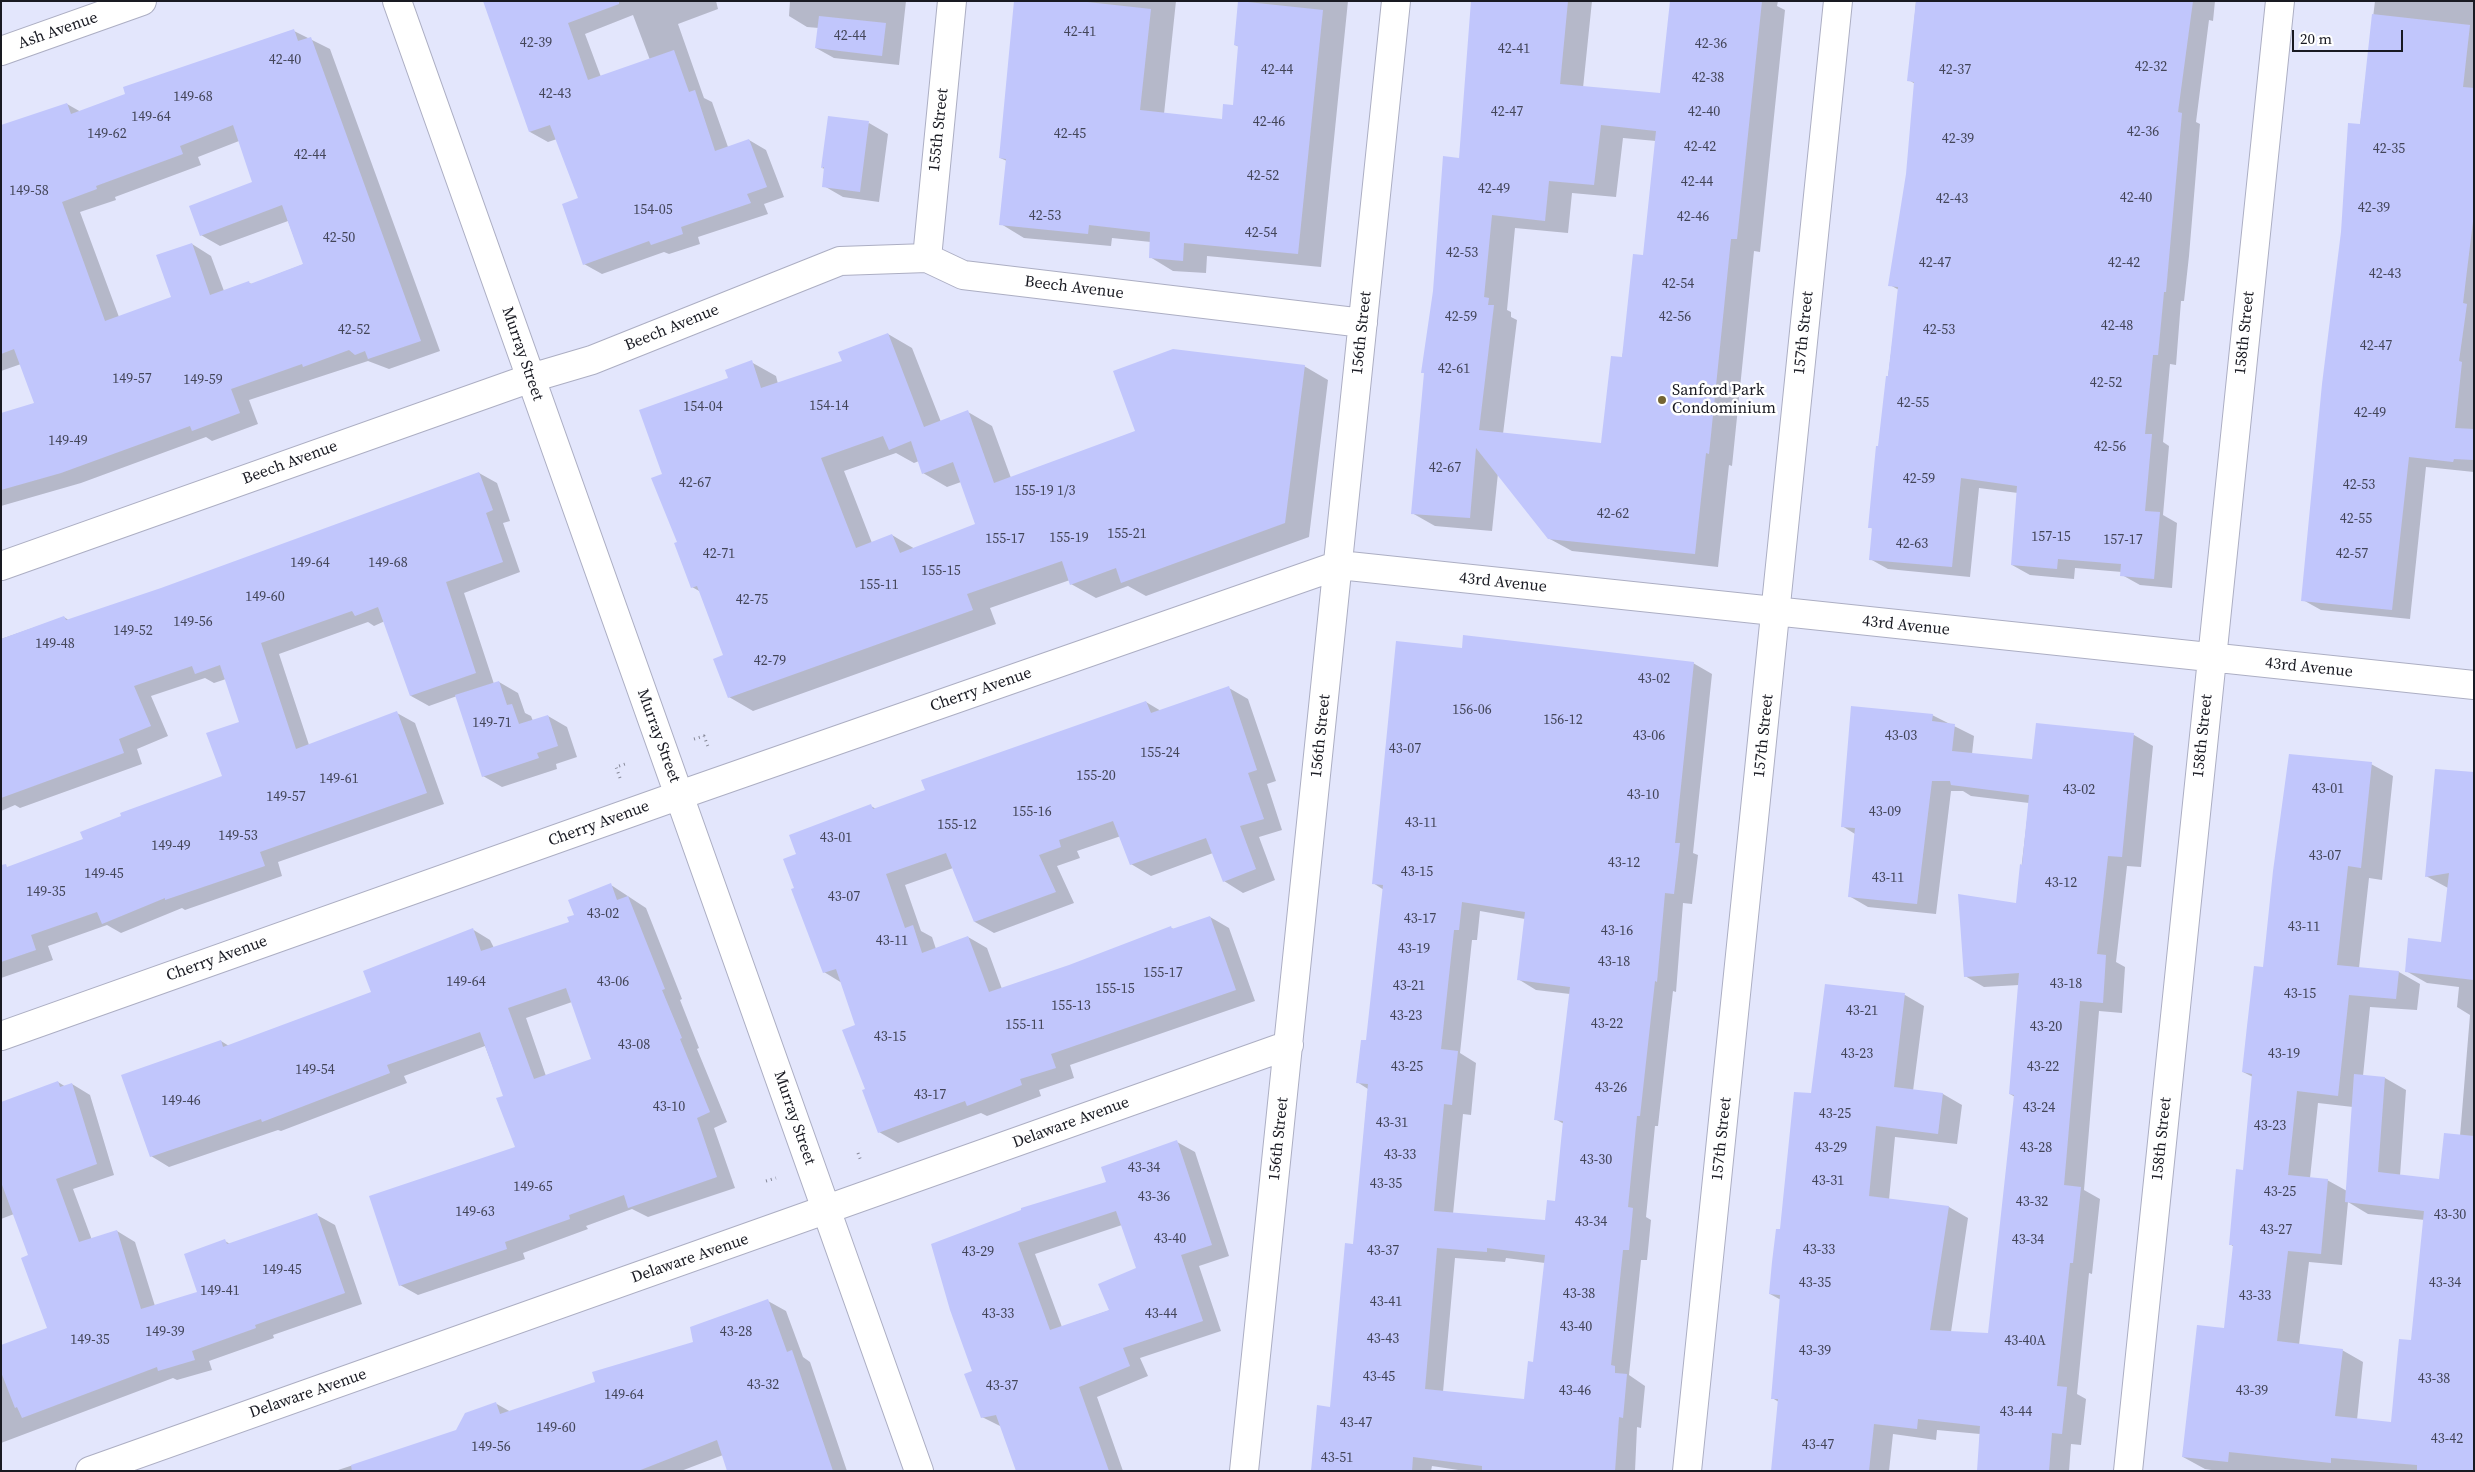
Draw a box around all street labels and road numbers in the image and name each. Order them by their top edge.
street label: Ash Avenue [16,8,100,54]
street label: 155th Street [925,87,953,173]
street label: Beech Avenue [1023,272,1125,304]
street label: 156th Street [1348,290,1376,376]
street label: 157th Street [1790,290,1818,376]
street label: 158th Street [2231,290,2259,376]
street label: Beech Avenue [622,300,722,356]
street label: Murray Street [497,305,547,403]
street label: Beech Avenue [240,437,340,489]
street label: 43rd Avenue [1458,569,1548,597]
street label: 43rd Avenue [1861,612,1951,640]
street label: 43rd Avenue [2264,654,2354,682]
street label: Cherry Avenue [928,664,1034,716]
street label: Murray Street [632,687,684,785]
street label: 156th Street [1307,693,1335,779]
street label: 157th Street [1750,693,1778,779]
street label: 158th Street [2189,693,2217,779]
street label: Cherry Avenue [546,797,652,851]
street label: Cherry Avenue [164,932,270,986]
street label: Murray Street [769,1069,819,1167]
street label: Delaware Avenue [1010,1093,1132,1153]
street label: 156th Street [1265,1096,1293,1182]
street label: 157th Street [1708,1096,1736,1182]
street label: 158th Street [2148,1096,2176,1182]
street label: Delaware Avenue [629,1230,751,1288]
street label: Delaware Avenue [247,1365,369,1423]

